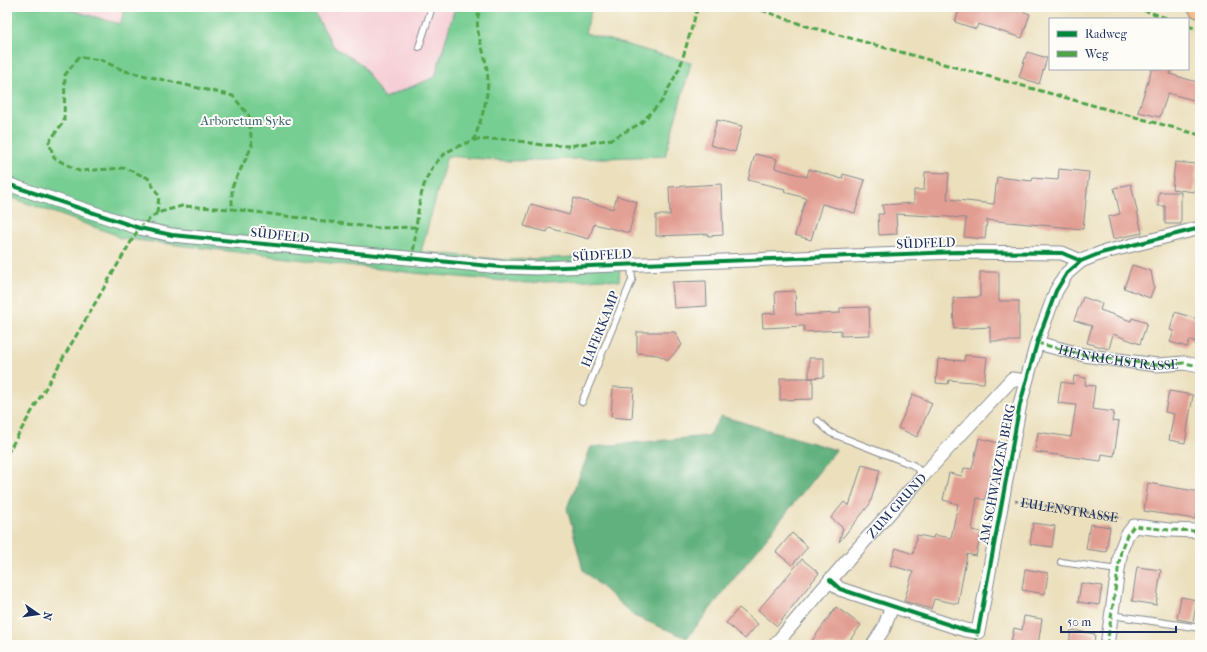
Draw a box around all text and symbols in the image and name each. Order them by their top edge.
legend [1049,18,1189,70]
text: Radweg [1085,27,1128,41]
text: Weg [1084,47,1109,61]
park label: Arboretum Syke [200,113,292,128]
street label: SÜDFELD [250,224,310,246]
street label: SÜDFELD [896,234,956,252]
street label: SÜDFELD [572,246,632,264]
street label: HAFERKAMP [578,289,622,369]
street label: HEINRICHSTRASSE [1057,341,1179,373]
street label: AM SCHWARZEN BERG [976,403,1018,546]
street label: ZUM GRUND [863,470,929,541]
street label: EULENSTRASSE [1020,495,1119,525]
north arrow [18,594,58,634]
scale bar [1061,608,1176,634]
text: N [40,611,55,622]
text: 50 m [1067,615,1091,629]

